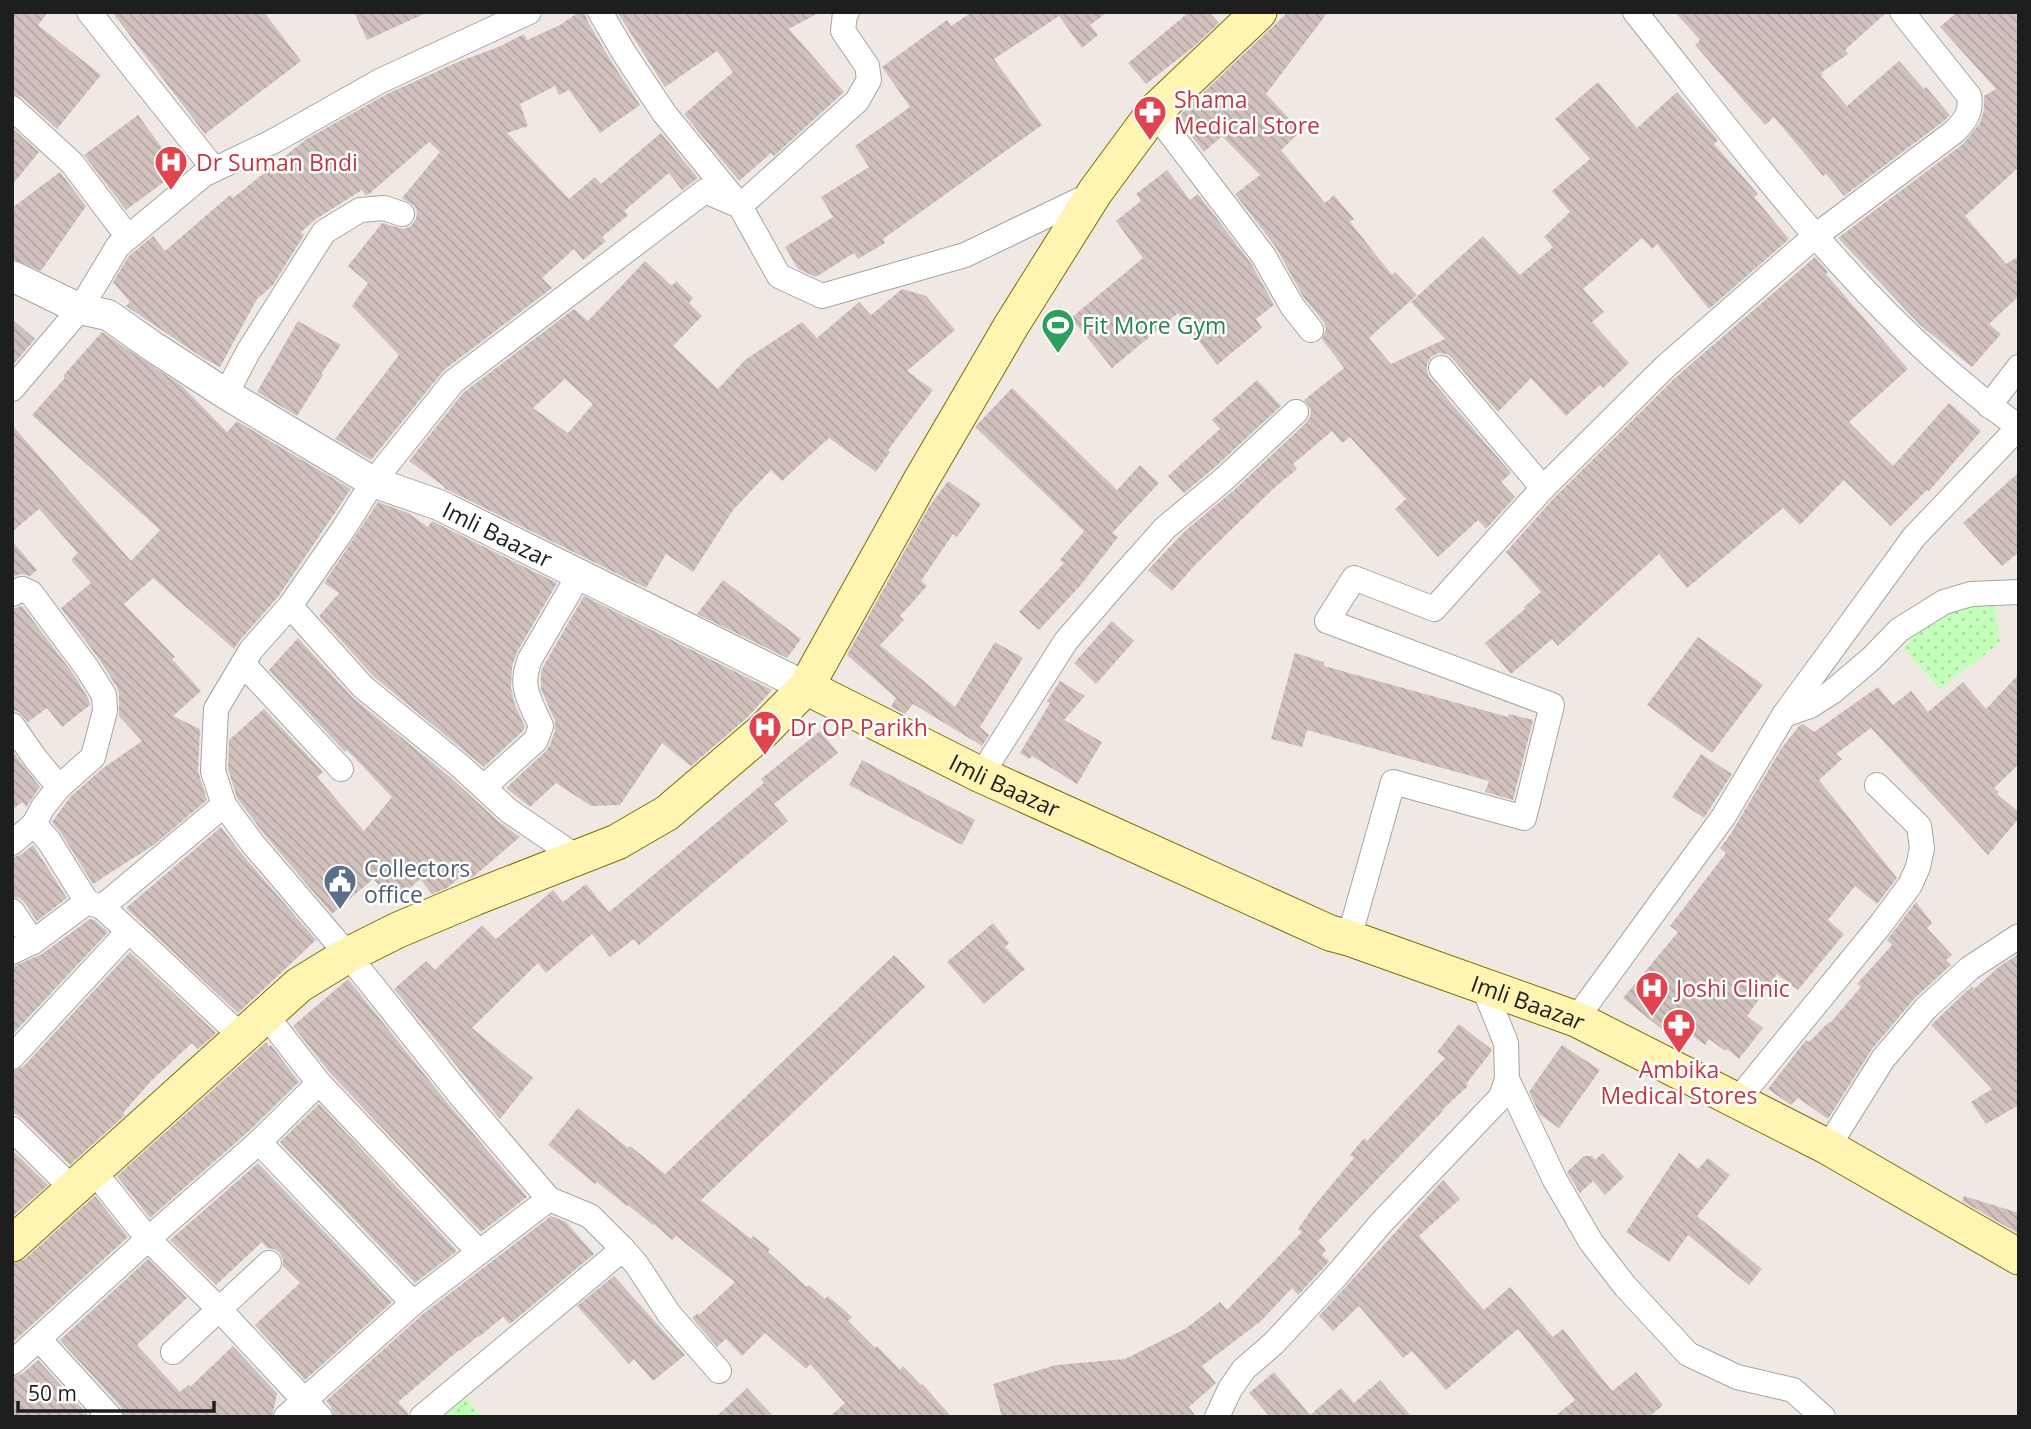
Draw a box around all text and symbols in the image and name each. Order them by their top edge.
place label: Shama Medical Store [1174,83,1320,141]
pharmacy icon: Shama Medical Store [1131,93,1169,142]
hospital icon: Dr Suman Bndi [152,143,190,192]
place label: Dr Suman Bndi [196,146,358,178]
sports icon: Fit More Gym [1039,306,1077,355]
place label: Fit More Gym [1082,309,1226,341]
street label: Imli Baazar [437,493,559,575]
hospital icon: Dr OP Parikh [746,708,784,757]
place label: Dr OP Parikh [790,711,928,743]
street label: Imli Baazar [944,746,1066,825]
place label: Collectors office [364,852,470,910]
public building icon: Collectors office [321,862,359,911]
street label: Imli Baazar [1467,967,1592,1037]
hospital icon: Joshi Clinic [1633,969,1671,1018]
place label: Joshi Clinic [1674,972,1790,1004]
pharmacy icon: Ambika Medical Stores [1660,1006,1698,1055]
place label: Ambika Medical Stores [1601,1053,1757,1111]
scale bar [18,1370,214,1414]
text: 50 m [28,1379,77,1407]

